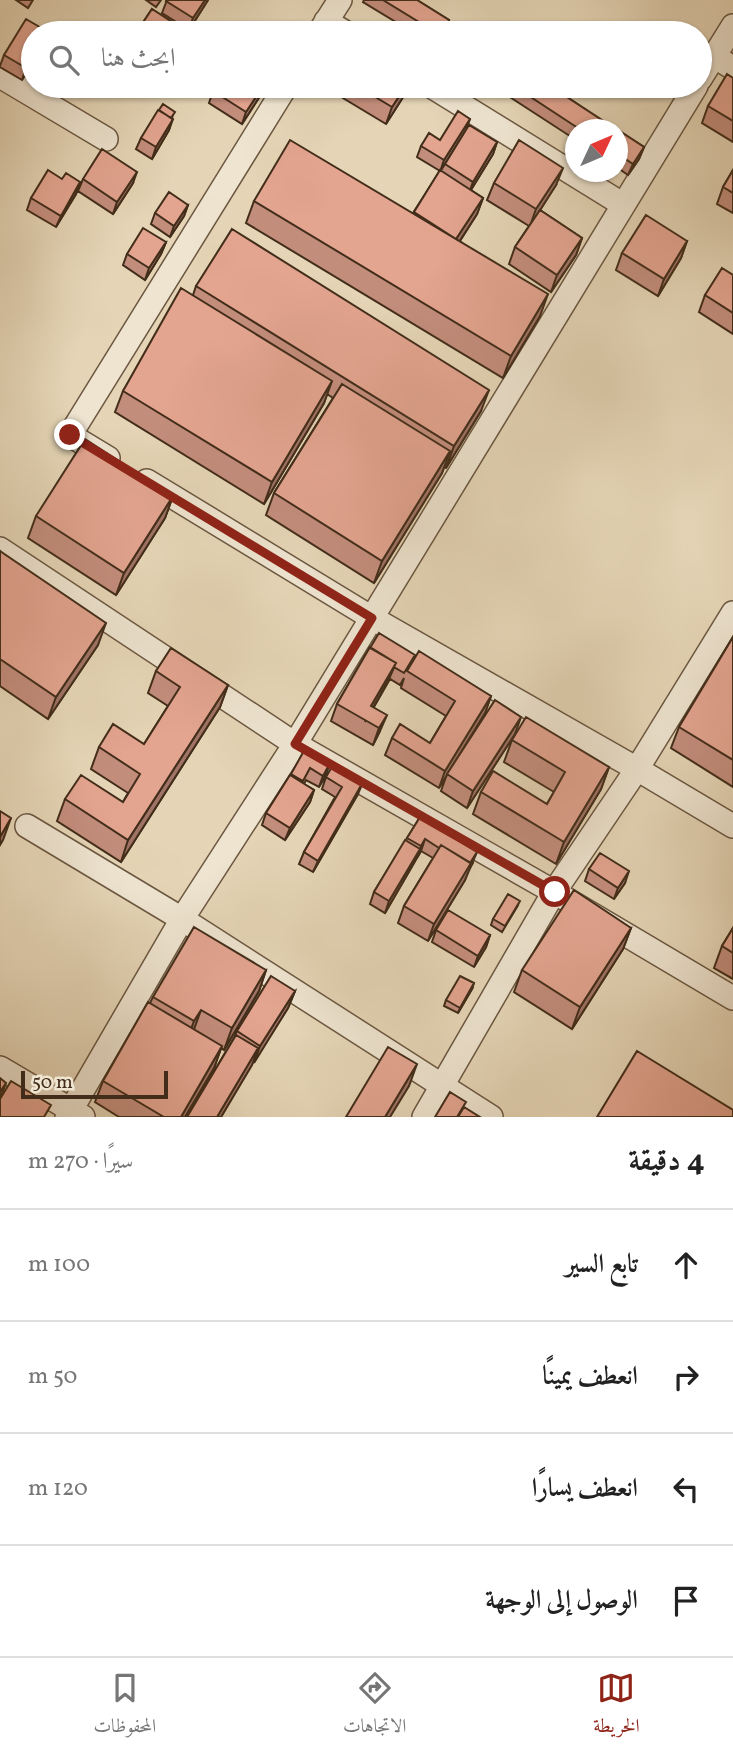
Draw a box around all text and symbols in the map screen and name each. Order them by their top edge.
search box [21,21,712,98]
icon: search [45,41,83,79]
text: ابحث هنا [101,41,176,77]
north arrow [565,119,628,182]
route end [54,419,85,450]
route start [539,876,570,907]
scale bar [21,1068,168,1100]
text: 50 m [32,1070,73,1096]
text: 4 دقيقة [628,1141,705,1183]
text: سيرًا · 270 m [28,1146,133,1178]
icon: ahead [667,1246,705,1284]
text: تابع السير [565,1247,638,1283]
text: 100 m [28,1249,90,1281]
icon: right [667,1358,705,1396]
text: انعطف يمينًا [542,1359,638,1395]
text: 50 m [28,1361,77,1393]
icon: left [667,1470,705,1508]
text: انعطف يسارًا [532,1471,638,1507]
text: 120 m [28,1473,88,1505]
icon: arrive [667,1582,705,1620]
text: الوصول إلى الوجهة [485,1583,638,1619]
tab: المحفوظات [93,1669,156,1744]
tab: الاتجاهات [343,1669,406,1744]
tab: الخريطة [593,1669,640,1744]

